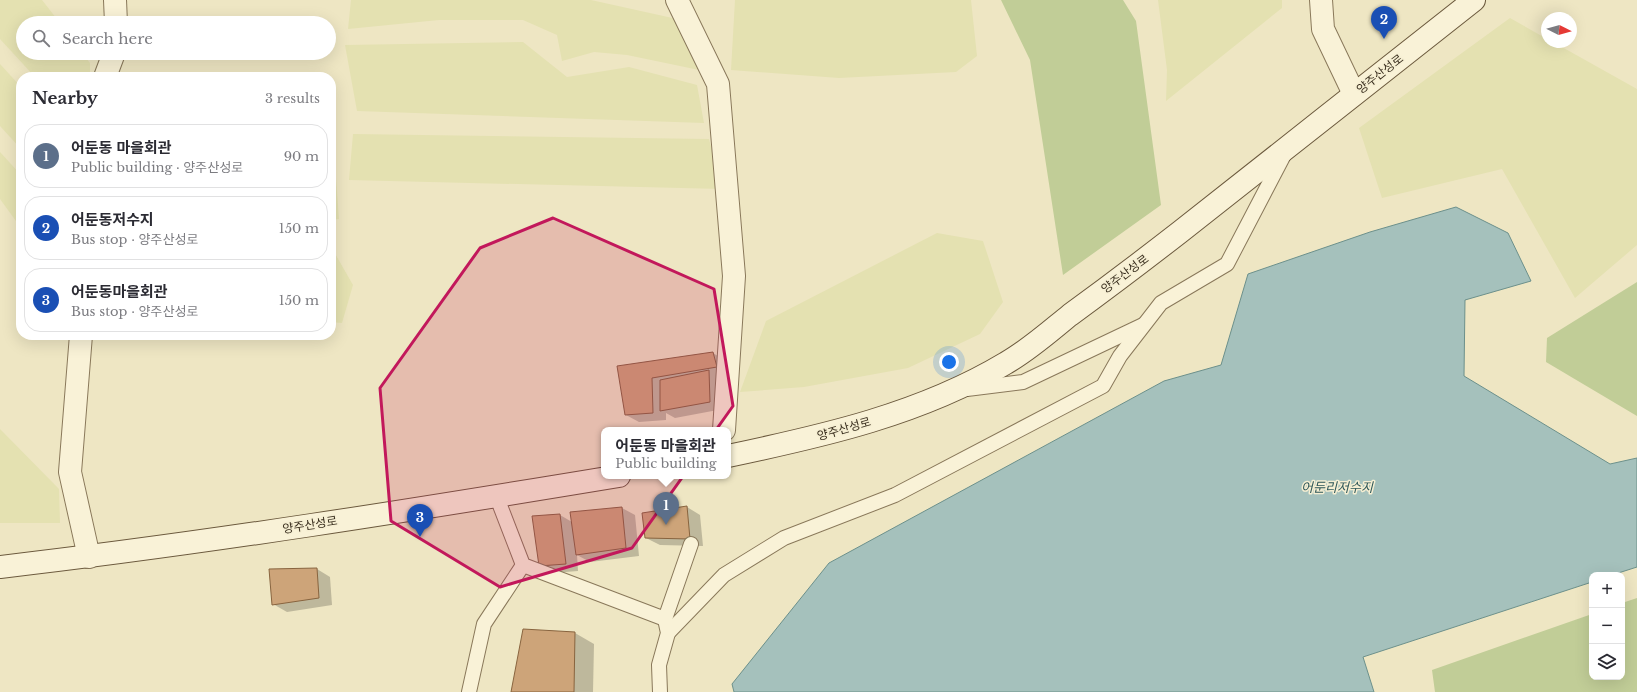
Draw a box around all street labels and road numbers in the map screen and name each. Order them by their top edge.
street label: 양주산성로 [1353,51,1406,97]
street label: 양주산성로 [1098,251,1151,296]
street label: 양주산성로 [815,414,872,443]
street label: 양주산성로 [281,513,338,536]

